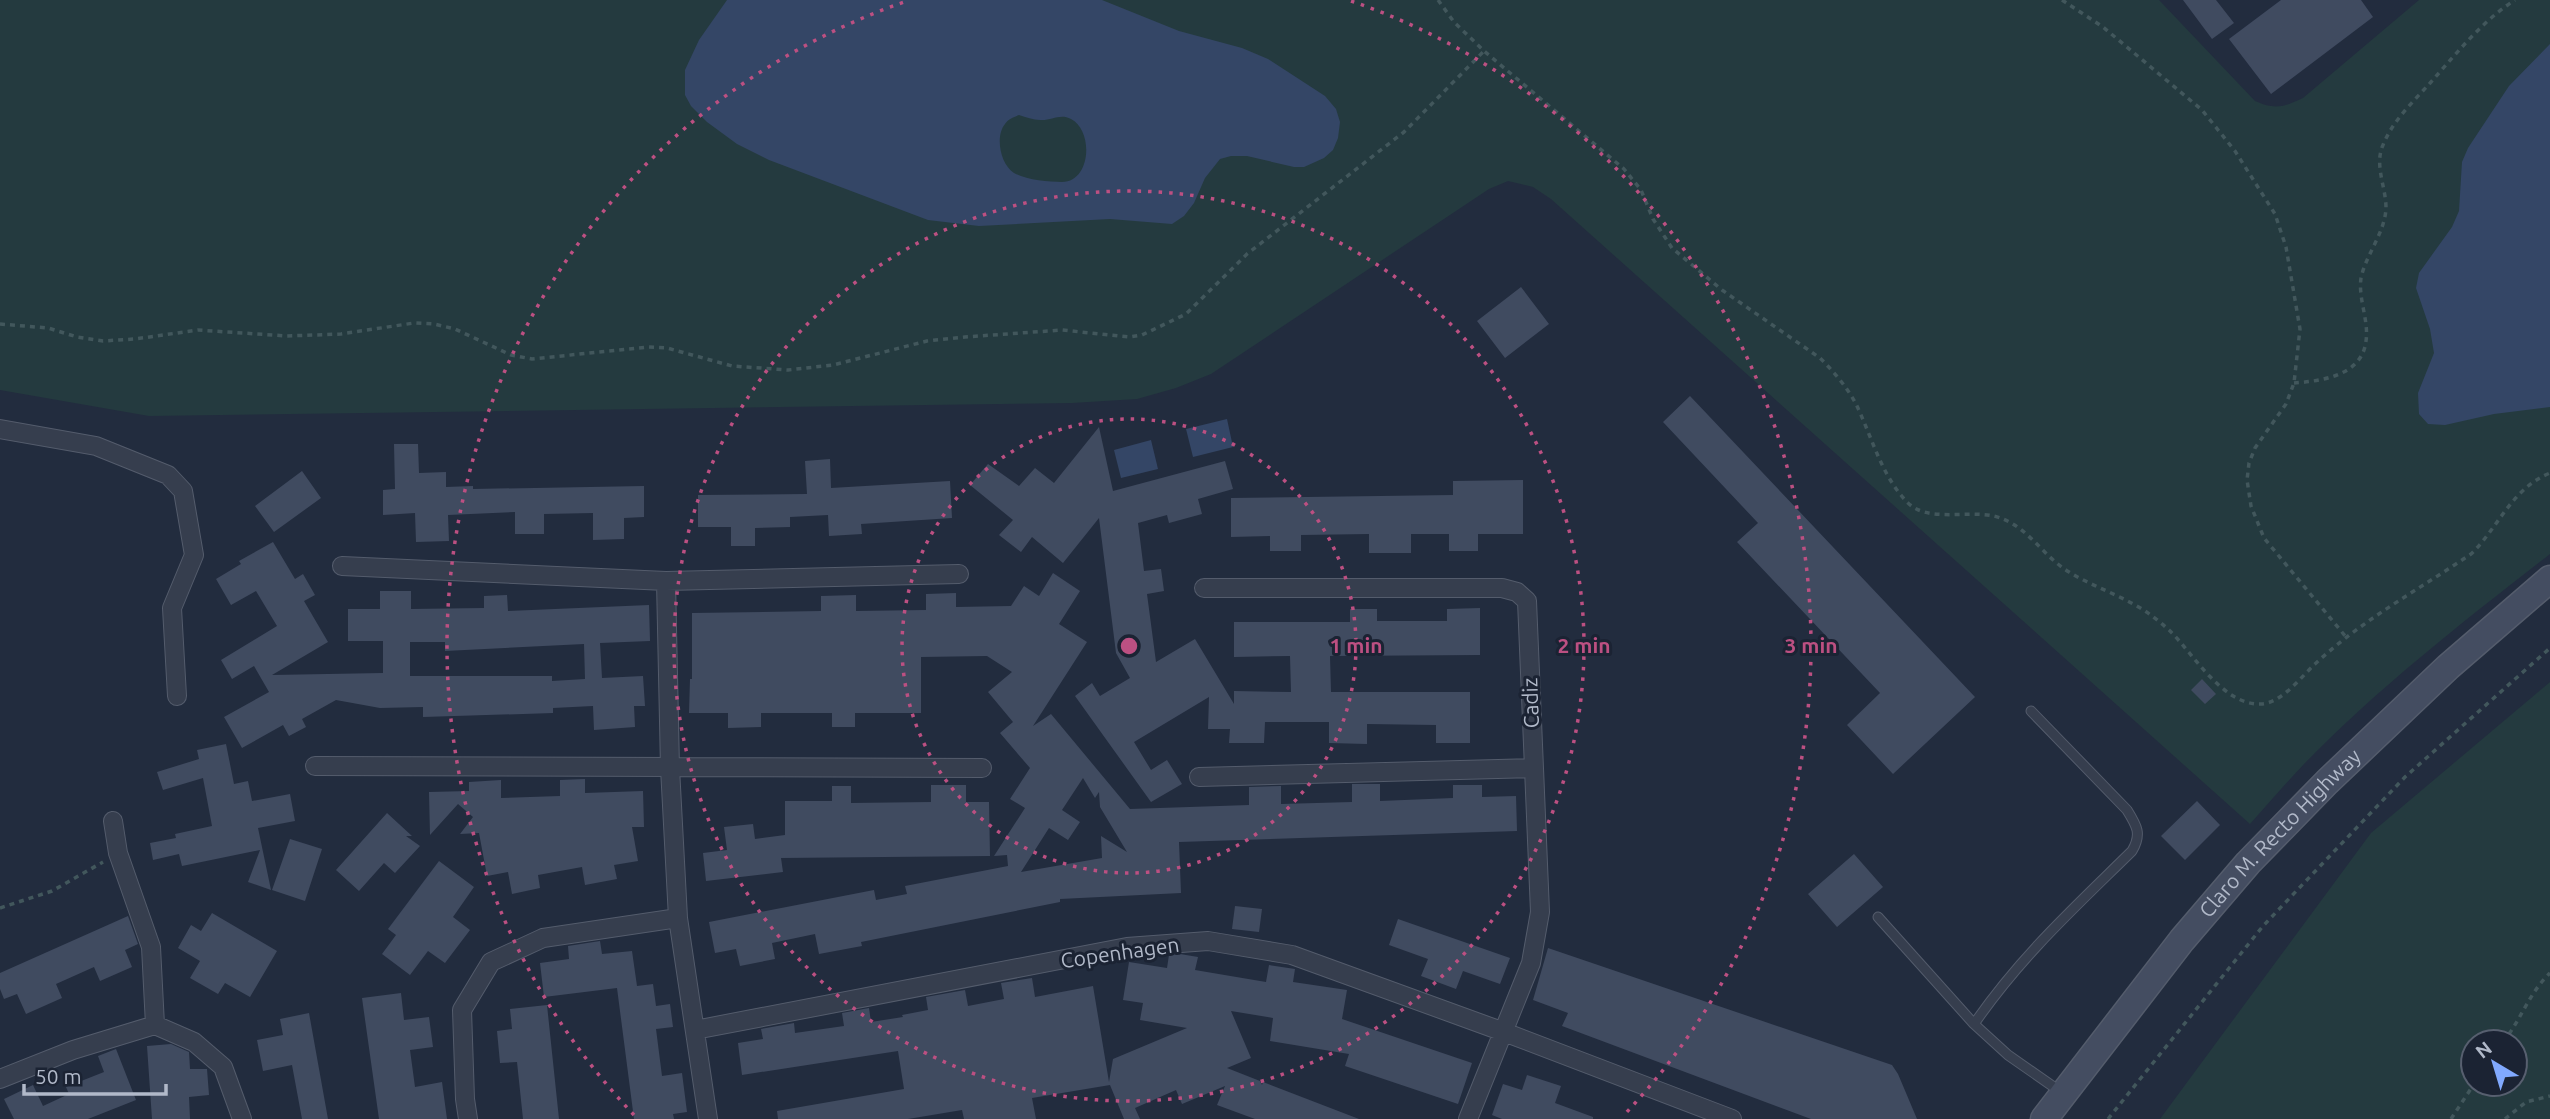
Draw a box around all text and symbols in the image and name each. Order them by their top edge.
text: 1 min [1329,633,1383,657]
text: 2 min [1557,633,1611,657]
text: 3 min [1784,633,1838,657]
centre of rings [1117,634,1141,658]
street label: Cadiz [1517,677,1543,729]
street label: Claro M. Recto Highway [2194,744,2365,922]
street label: Copenhagen [1059,932,1181,972]
north arrow [2459,1028,2529,1098]
text: N [2471,1037,2496,1063]
scale bar [24,1052,166,1096]
text: 50 m [35,1064,82,1088]

